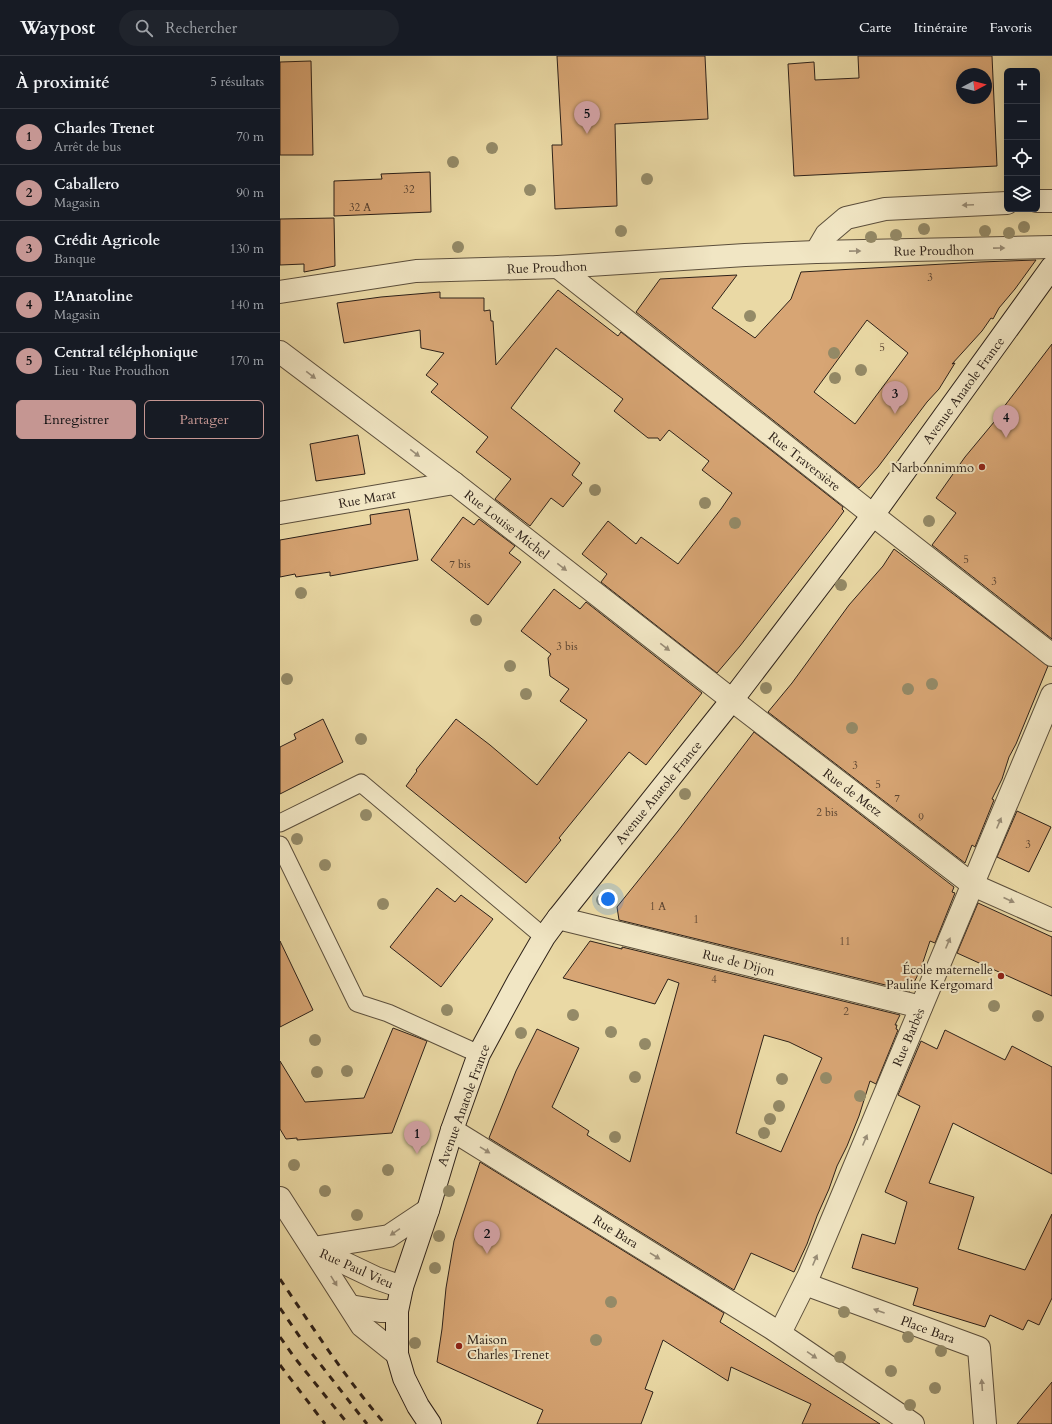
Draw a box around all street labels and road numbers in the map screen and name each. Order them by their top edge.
street label: Rue Proudhon [894,241,975,261]
street label: Rue Proudhon [506,258,588,278]
street label: Avenue Anatole France [919,333,1009,448]
street label: Rue Traversière [764,428,844,496]
street label: Rue Marat [337,485,397,513]
street label: Rue Louise Michel [460,486,553,564]
street label: Avenue Anatole France [611,737,706,848]
street label: Rue de Metz [819,765,886,821]
street label: Rue de Dijon [701,945,777,981]
street label: Rue Barbès [889,1005,929,1069]
street label: Avenue Anatole France [433,1042,494,1169]
street label: Rue Bara [589,1211,642,1253]
street label: Rue Paul Vieu [317,1245,396,1293]
street label: Place Bara [898,1312,958,1348]

